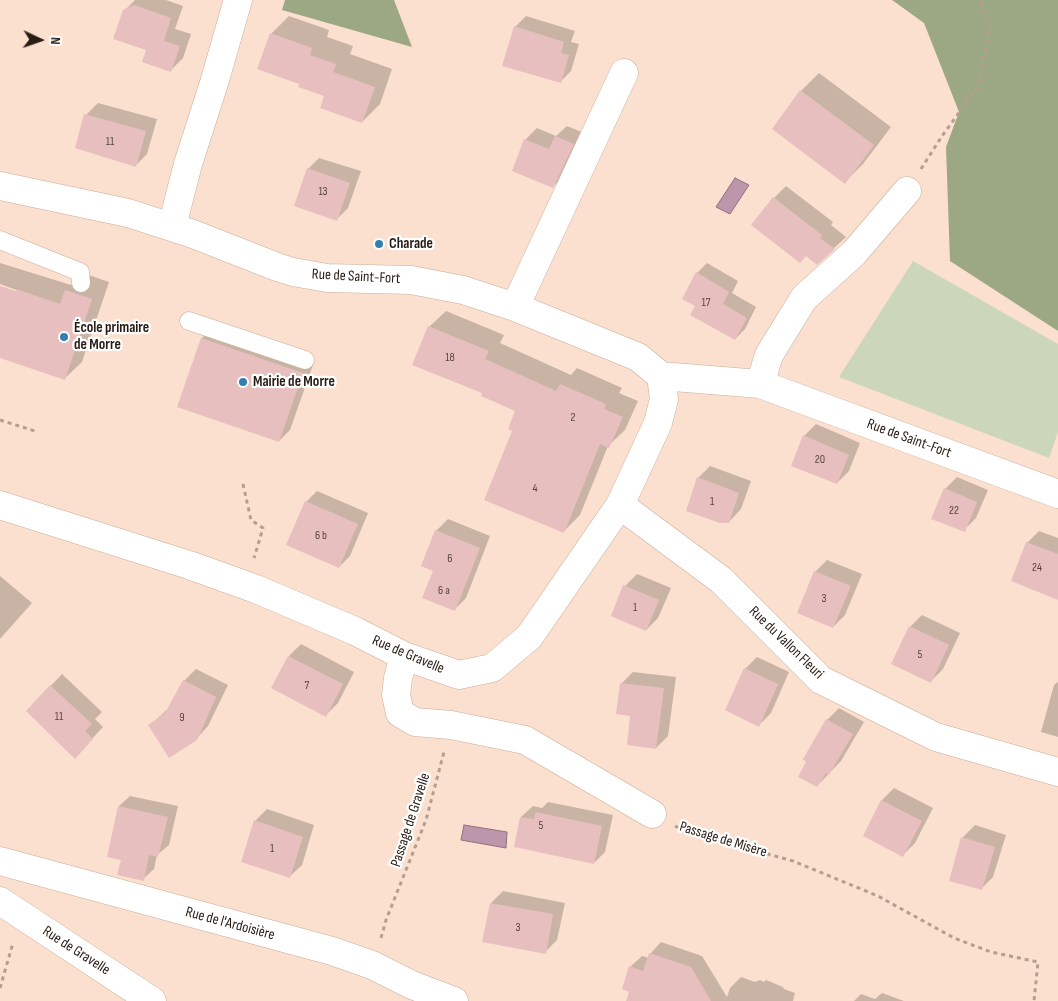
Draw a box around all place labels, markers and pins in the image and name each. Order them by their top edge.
place label: Charade [389,235,433,253]
marker: Charade [373,238,385,250]
place label: École primaire de Morre [74,319,149,354]
marker: École primaire de Morre [58,331,70,343]
place label: Mairie de Morre [253,373,335,391]
marker: Mairie de Morre [237,376,249,388]

